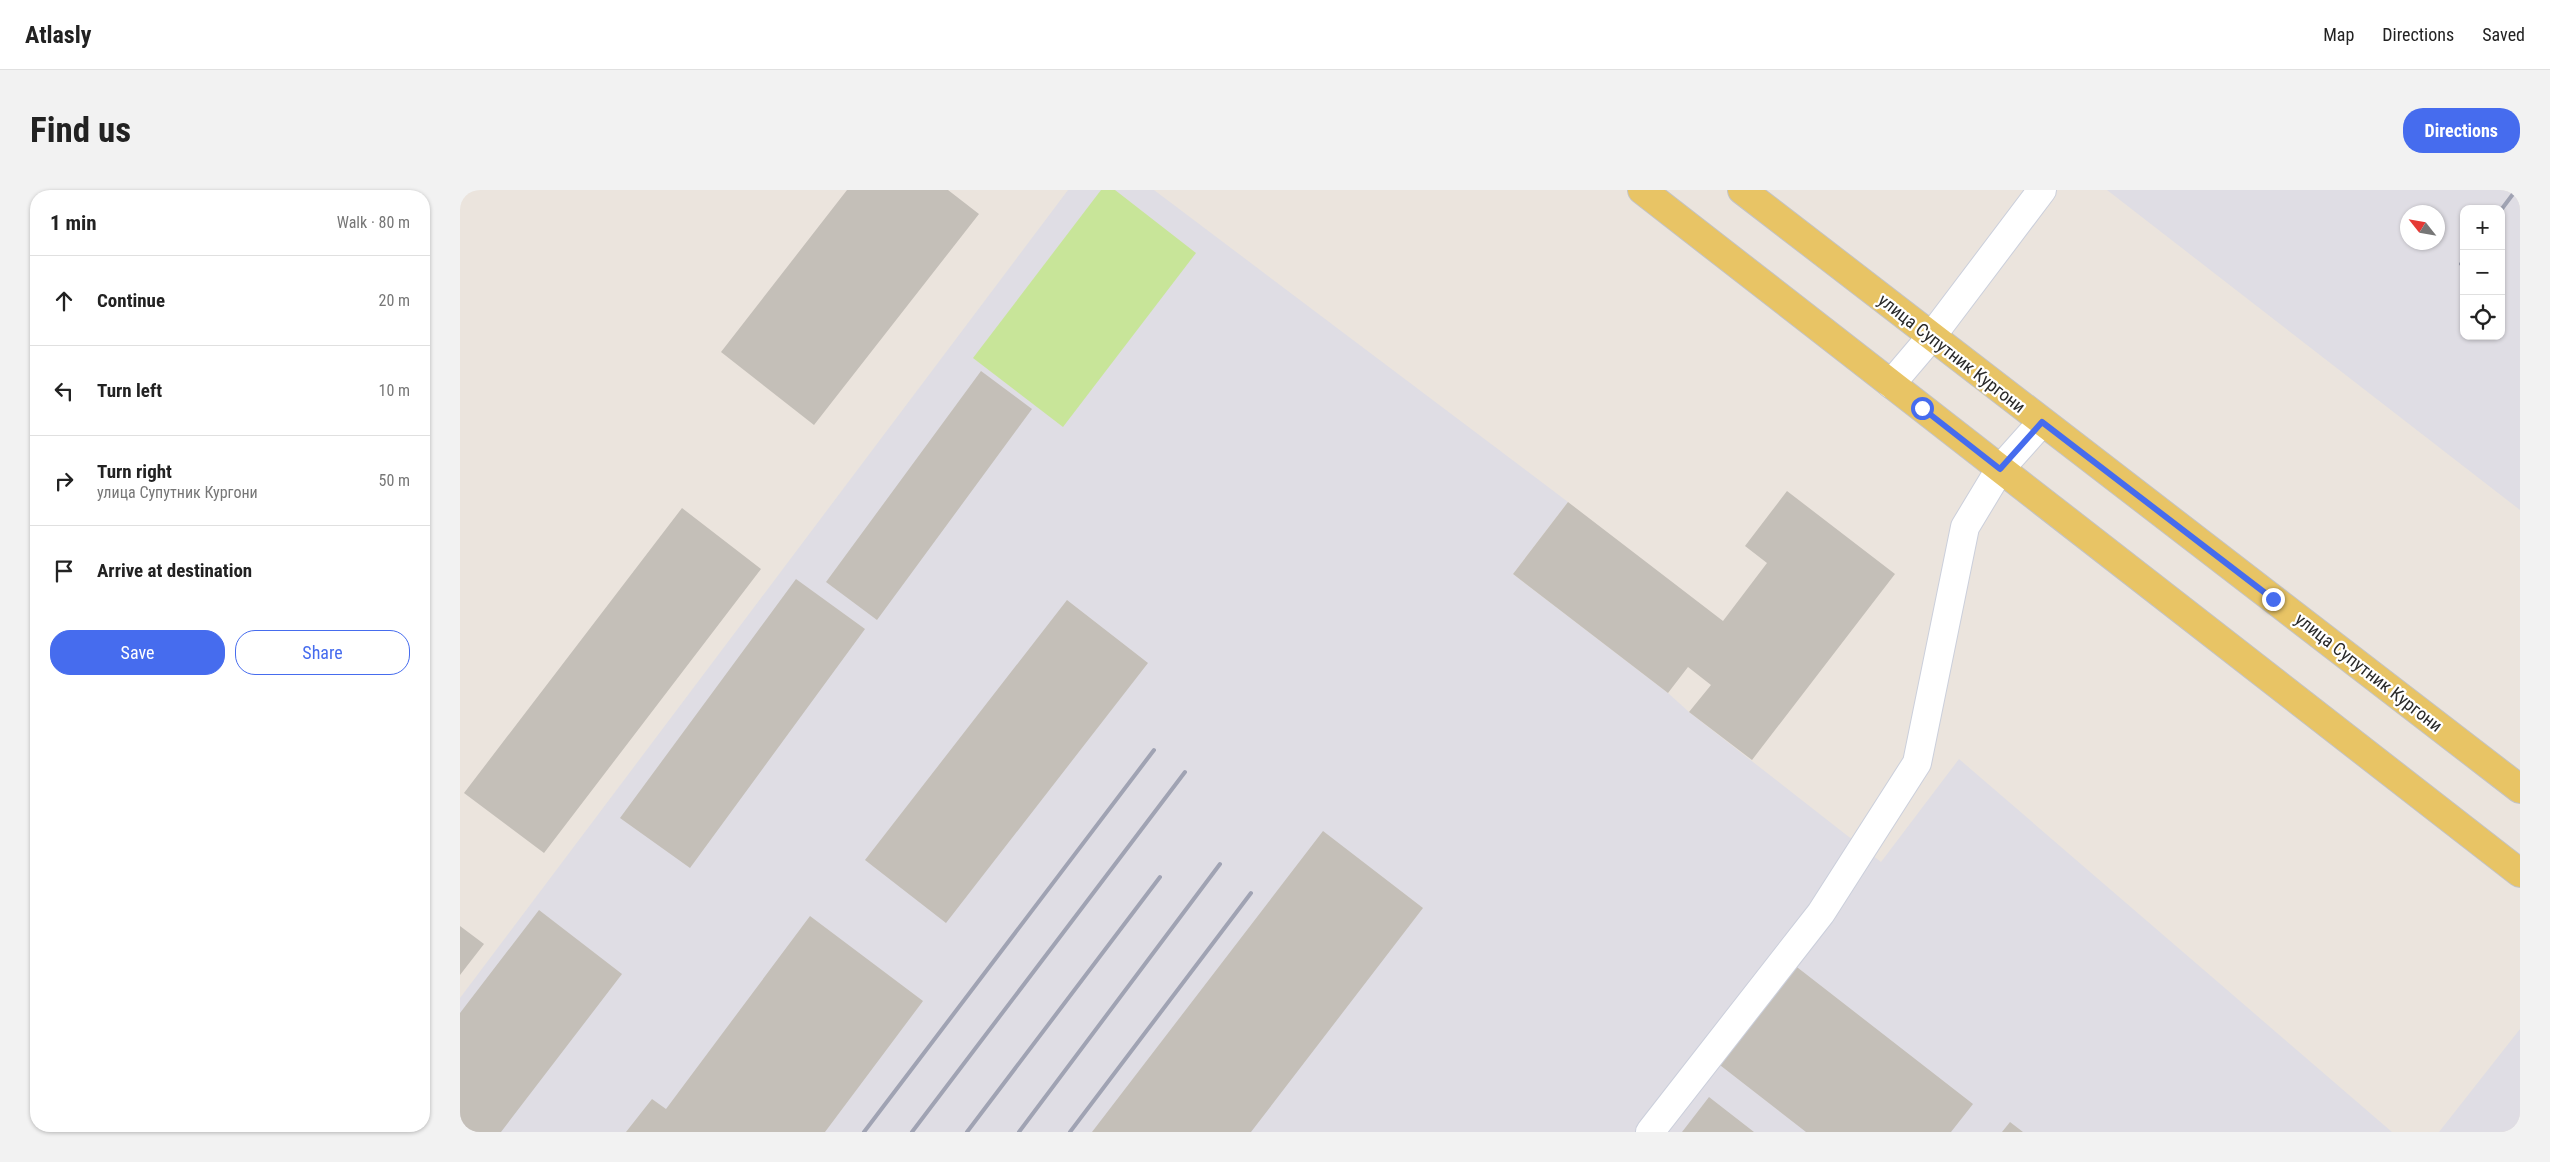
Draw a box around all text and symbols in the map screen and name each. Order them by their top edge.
text: Atlasly [25,21,91,49]
text: Map [2323,24,2354,45]
text: Directions [2382,24,2454,45]
text: Saved [2482,24,2525,45]
button: Directions [2403,108,2520,153]
text: Find us [30,110,131,151]
north arrow [2400,205,2445,250]
map controls [2460,205,2505,340]
button: + [2460,205,2505,250]
text: 1 min [50,211,97,235]
text: Walk · 80 m [337,213,410,232]
button: − [2460,250,2505,295]
icon: ahead [50,287,78,315]
text: Continue [97,289,165,312]
street label: улица Супутник Кургони [1874,289,2030,417]
text: 20 m [378,291,410,310]
button: locate [2460,295,2505,340]
icon: left [50,377,78,405]
text: Turn left [97,379,162,402]
text: 10 m [378,381,410,400]
route start [1911,397,1934,420]
text: Turn right [97,460,172,483]
icon: right [50,467,78,495]
text: 50 m [378,471,410,490]
text: улица Супутник Кургони [97,483,258,502]
icon: arrive [50,557,78,585]
text: Arrive at destination [97,559,252,582]
route end [2262,588,2285,611]
street label: улица Супутник Кургони [2291,608,2447,736]
button: Save [50,630,225,675]
button: Share [235,630,410,675]

